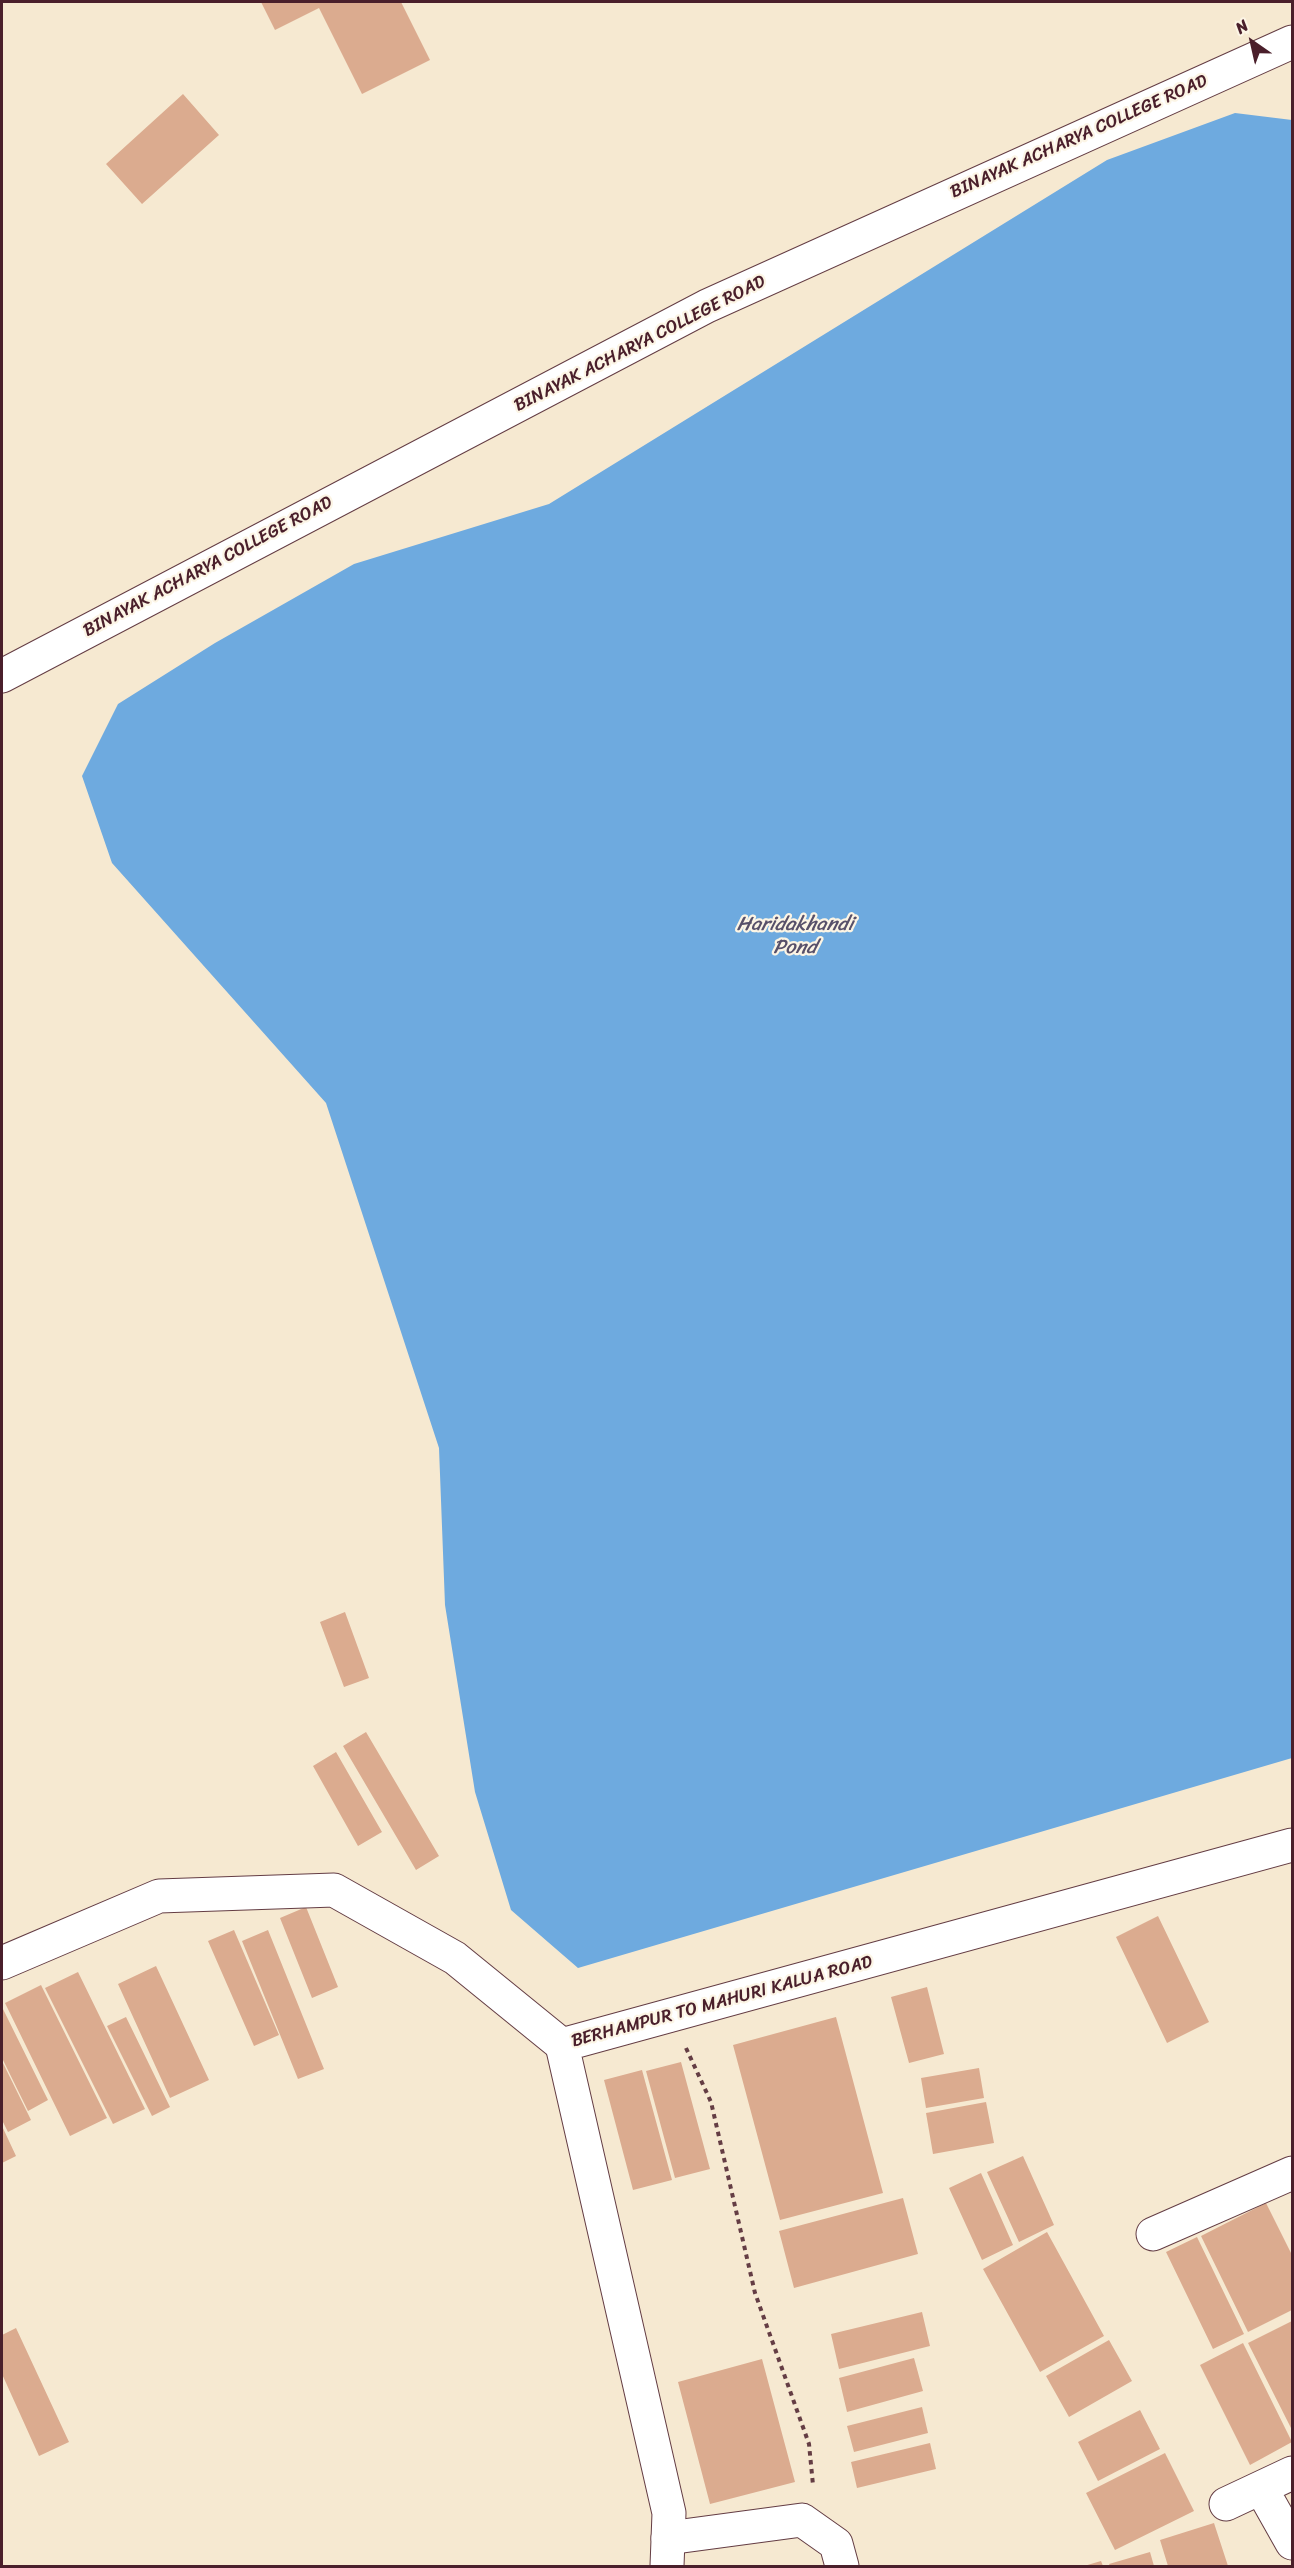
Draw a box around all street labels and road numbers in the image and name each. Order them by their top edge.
street label: BINAYAK ACHARYA COLLEGE ROAD [947,70,1211,204]
street label: BINAYAK ACHARYA COLLEGE ROAD [511,271,769,417]
street label: BINAYAK ACHARYA COLLEGE ROAD [80,492,336,642]
street label: BERHAMPUR TO MAHURI KALUA ROAD [569,1951,875,2053]

